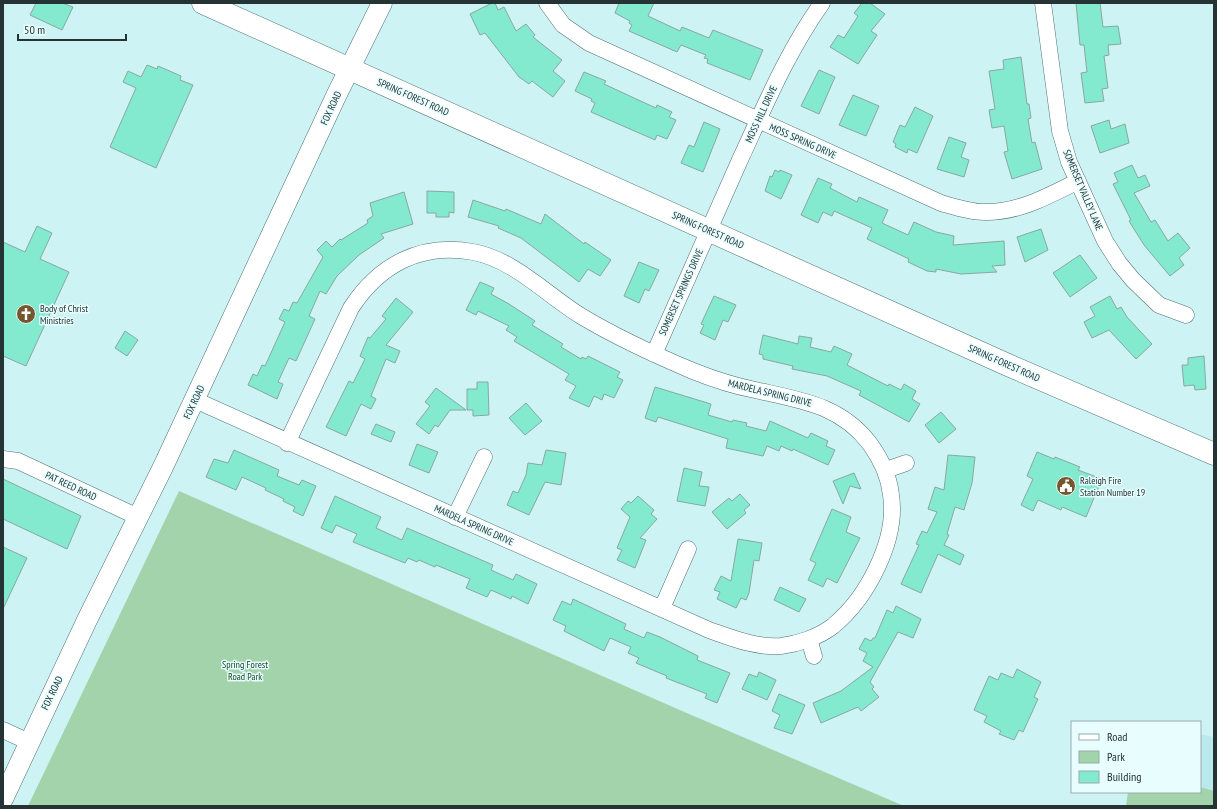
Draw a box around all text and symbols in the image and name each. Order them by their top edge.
scale bar [18,16,126,42]
text: 50 m [24,22,45,37]
street label: SPRING FOREST ROAD [375,75,451,119]
street label: MOSS HILL DRIVE [742,83,780,145]
street label: FOX ROAD [317,89,345,127]
street label: MOSS SPRING DRIVE [767,120,839,162]
street label: SOMERSET VALLEY LANE [1060,148,1106,232]
street label: SPRING FOREST ROAD [670,208,746,252]
street label: SOMERSET SPRINGS DRIVE [656,246,706,338]
place label: Body of Christ Ministries [40,302,88,327]
church icon: Body of Christ Ministries [15,303,37,325]
street label: SPRING FOREST ROAD [966,341,1042,385]
street label: MARDELA SPRING DRIVE [727,376,813,410]
street label: FOX ROAD [180,383,208,421]
street label: PAT REED ROAD [43,468,99,504]
place label: Raleigh Fire Station Number 19 [1080,474,1145,499]
public building icon: Raleigh Fire Station Number 19 [1055,475,1077,497]
street label: MARDELA SPRING DRIVE [432,502,516,548]
park label: Spring Forest Road Park [222,658,268,683]
street label: FOX ROAD [38,674,66,712]
legend [1071,721,1201,793]
text: Road [1107,729,1127,744]
text: Park [1107,749,1125,764]
text: Building [1107,769,1142,784]

